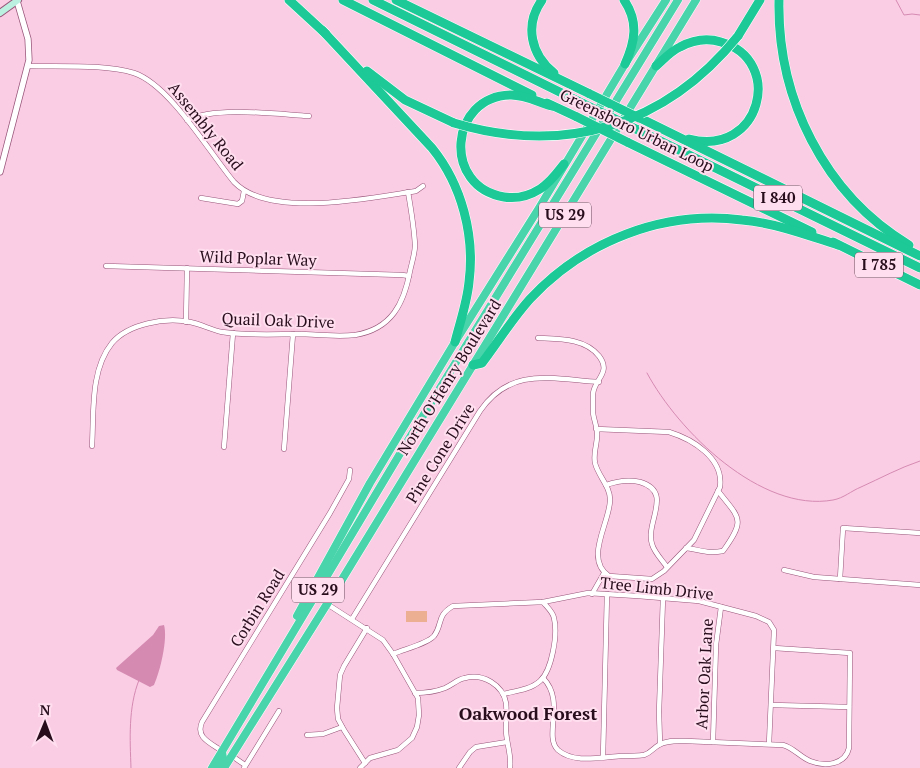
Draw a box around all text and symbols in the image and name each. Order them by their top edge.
street label: Assembly Road [164,77,249,175]
street label: Greensboro Urban Loop [556,83,718,177]
road number: I 840 [754,186,802,210]
road number: US 29 [539,202,591,228]
street label: Wild Poplar Way [199,245,318,271]
road number: I 785 [855,252,903,278]
street label: North O'Henry Boulevard [392,295,506,459]
street label: Quail Oak Drive [221,307,335,333]
street label: Pine Cone Drive [400,399,480,507]
street label: Corbin Road [224,565,290,651]
street label: Tree Limb Drive [599,571,715,605]
road number: US 29 [292,578,344,602]
street label: Arbor Oak Lane [690,618,718,730]
north arrow [20,698,70,748]
text: N [40,700,51,719]
district label: Oakwood Forest [459,701,597,725]

